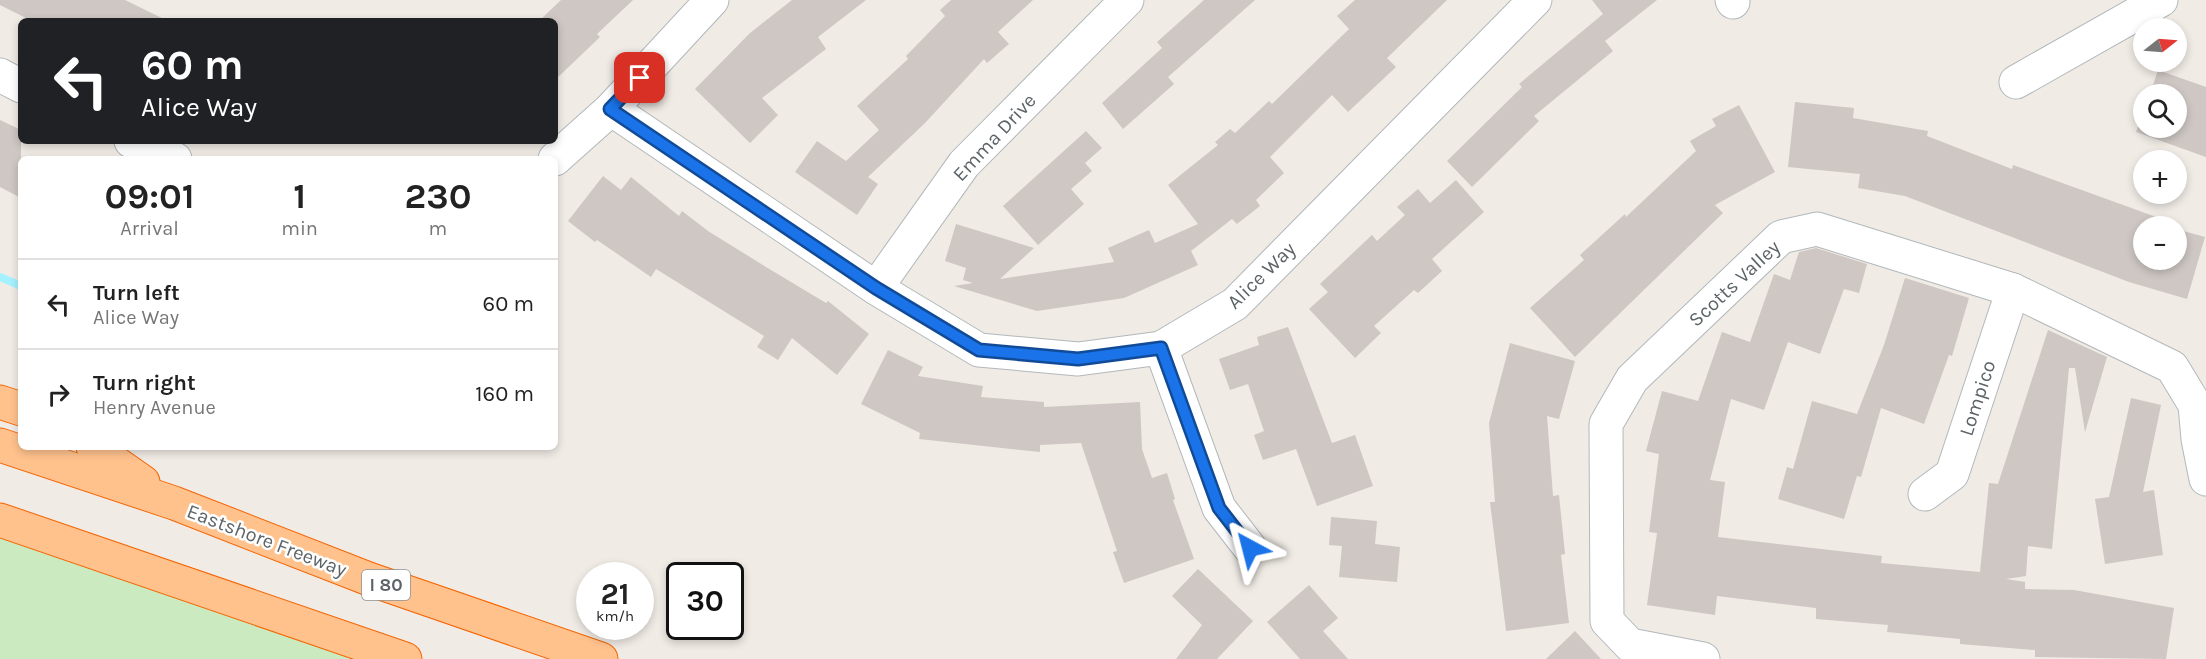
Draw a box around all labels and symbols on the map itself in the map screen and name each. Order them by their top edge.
north arrow [2133,18,2187,72]
pin [614,52,665,103]
street label: Emma Drive [948,89,1041,186]
street label: Scotts Valley [1684,235,1785,331]
street label: Alice Way [1222,237,1300,313]
street label: Lompico [1955,358,2000,439]
street label: Eastshore Freeway [184,499,350,582]
position arrow [1218,516,1282,580]
speed limit sign: 30 [666,562,744,640]
road number: I 80 [362,570,410,600]

